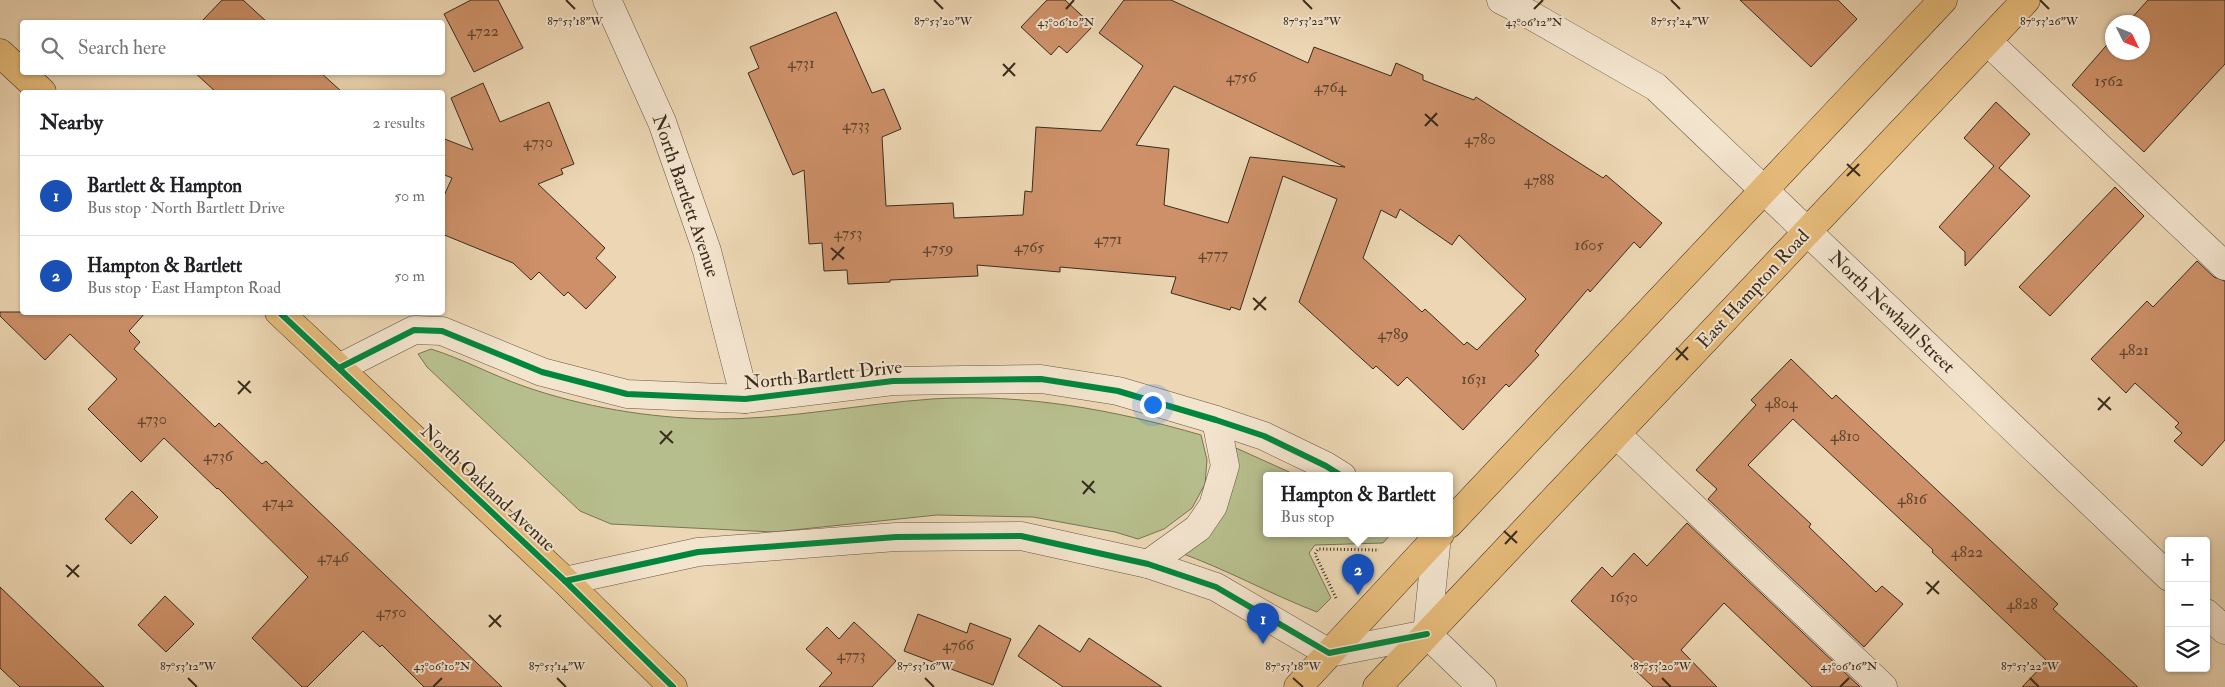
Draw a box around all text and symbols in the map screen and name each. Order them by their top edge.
text: 87°53'18"W [547,14,604,29]
text: 87°53'20"W [914,14,973,29]
text: 87°53'22"W [1283,14,1342,29]
text: 87°53'24"W [1651,14,1710,29]
text: 87°53'26"W [2020,14,2079,29]
text: 43°06'10"N [1038,15,1095,30]
text: 43°06'12"N [1506,15,1563,30]
north arrow [2105,15,2150,60]
search box [20,20,445,75]
house number: 4722 [467,21,499,41]
icon: search [38,34,66,62]
text: Search here [78,36,166,60]
house number: 4731 [787,53,815,73]
house number: 4756 [1226,67,1257,87]
house number: 1562 [2095,71,2123,91]
house number: 4764 [1314,77,1348,97]
text: Nearby [40,109,103,136]
street label: North Bartlett Avenue [647,111,725,281]
text: 2 results [372,113,425,133]
house number: 4733 [842,115,870,135]
house number: 4780 [1464,129,1496,149]
house number: 4730 [523,132,553,152]
house number: 4788 [1524,170,1555,190]
text: Bartlett & Hampton [87,174,242,198]
text: 1 [53,186,59,206]
text: 50 m [394,186,425,206]
text: Bus stop · North Bartlett Drive [87,198,285,218]
house number: 4753 [834,223,862,243]
street label: East Hampton Road [1692,224,1816,354]
house number: 4771 [1094,229,1122,249]
house number: 1605 [1575,235,1603,255]
house number: 4765 [1014,237,1044,257]
house number: 4759 [923,238,953,258]
house number: 4777 [1198,244,1229,264]
street label: North Newhall Street [1824,246,1960,378]
text: Hampton & Bartlett [87,254,242,278]
text: 2 [52,266,60,286]
text: 50 m [394,266,425,286]
text: Bus stop · East Hampton Road [87,278,281,298]
house number: 4789 [1377,324,1409,344]
house number: 4821 [2119,340,2149,360]
street label: North Bartlett Drive [743,355,903,395]
house number: 1631 [1461,369,1487,389]
your location [1140,392,1166,418]
house number: 4804 [1765,393,1799,413]
house number: 4730 [137,409,167,429]
street label: North Oakland Avenue [415,419,561,557]
house number: 4810 [1830,426,1860,446]
house number: 4736 [203,446,234,466]
popup [1263,472,1453,537]
text: Hampton & Bartlett [1280,483,1436,507]
house number: 4816 [1897,489,1928,509]
house number: 4742 [262,492,294,512]
text: Bus stop [1280,507,1334,527]
map controls [2165,537,2210,672]
button: + [2165,537,2210,582]
house number: 4822 [1951,542,1983,562]
house number: 4746 [317,547,350,567]
pin: 2 [1342,554,1374,595]
button: − [2165,582,2210,627]
house number: 1630 [1610,587,1638,607]
house number: 4828 [2006,594,2038,614]
house number: 4750 [376,602,406,622]
pin: 1 [1247,603,1279,644]
button: layers [2165,627,2210,672]
house number: 4766 [942,635,975,655]
house number: 4773 [836,645,866,665]
text: 87°53'12"W [160,659,217,674]
text: 43°06'10"N [414,659,471,674]
text: 87°53'14"W [529,659,586,674]
text: 87°53'16"W [897,659,954,674]
text: 87°53'18"W [1265,659,1322,674]
text: 87°53'20"W [1633,659,1692,674]
text: 43°06'16"N [1821,659,1878,674]
text: 87°53'22"W [2001,659,2060,674]

